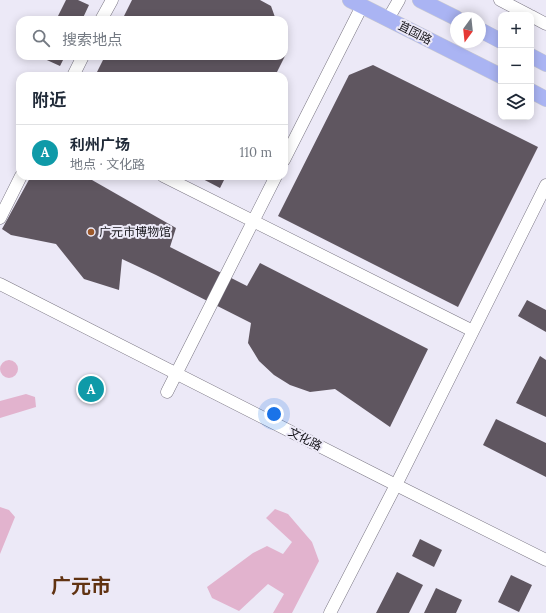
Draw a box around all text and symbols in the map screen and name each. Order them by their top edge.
north arrow [450,12,486,48]
map controls [498,12,534,120]
button: + [498,12,534,48]
search box [16,16,288,60]
street label: 苴国路 [396,18,435,47]
icon: search [30,27,52,49]
text: 搜索地点 [62,30,122,49]
button: − [498,48,534,84]
button: layers [498,84,534,120]
text: 附近 [32,89,66,111]
text: 利州广场 [70,135,130,154]
text: A [41,144,49,161]
text: 110 m [239,144,272,161]
text: 地点 · 文化路 [70,156,145,173]
place label: 广元市博物馆 [99,224,171,239]
marker: 广元市博物馆 [86,227,96,237]
pin: A [78,374,104,404]
your location [264,404,284,424]
street label: 文化路 [286,424,325,453]
district label: 广元市 [51,573,111,598]

